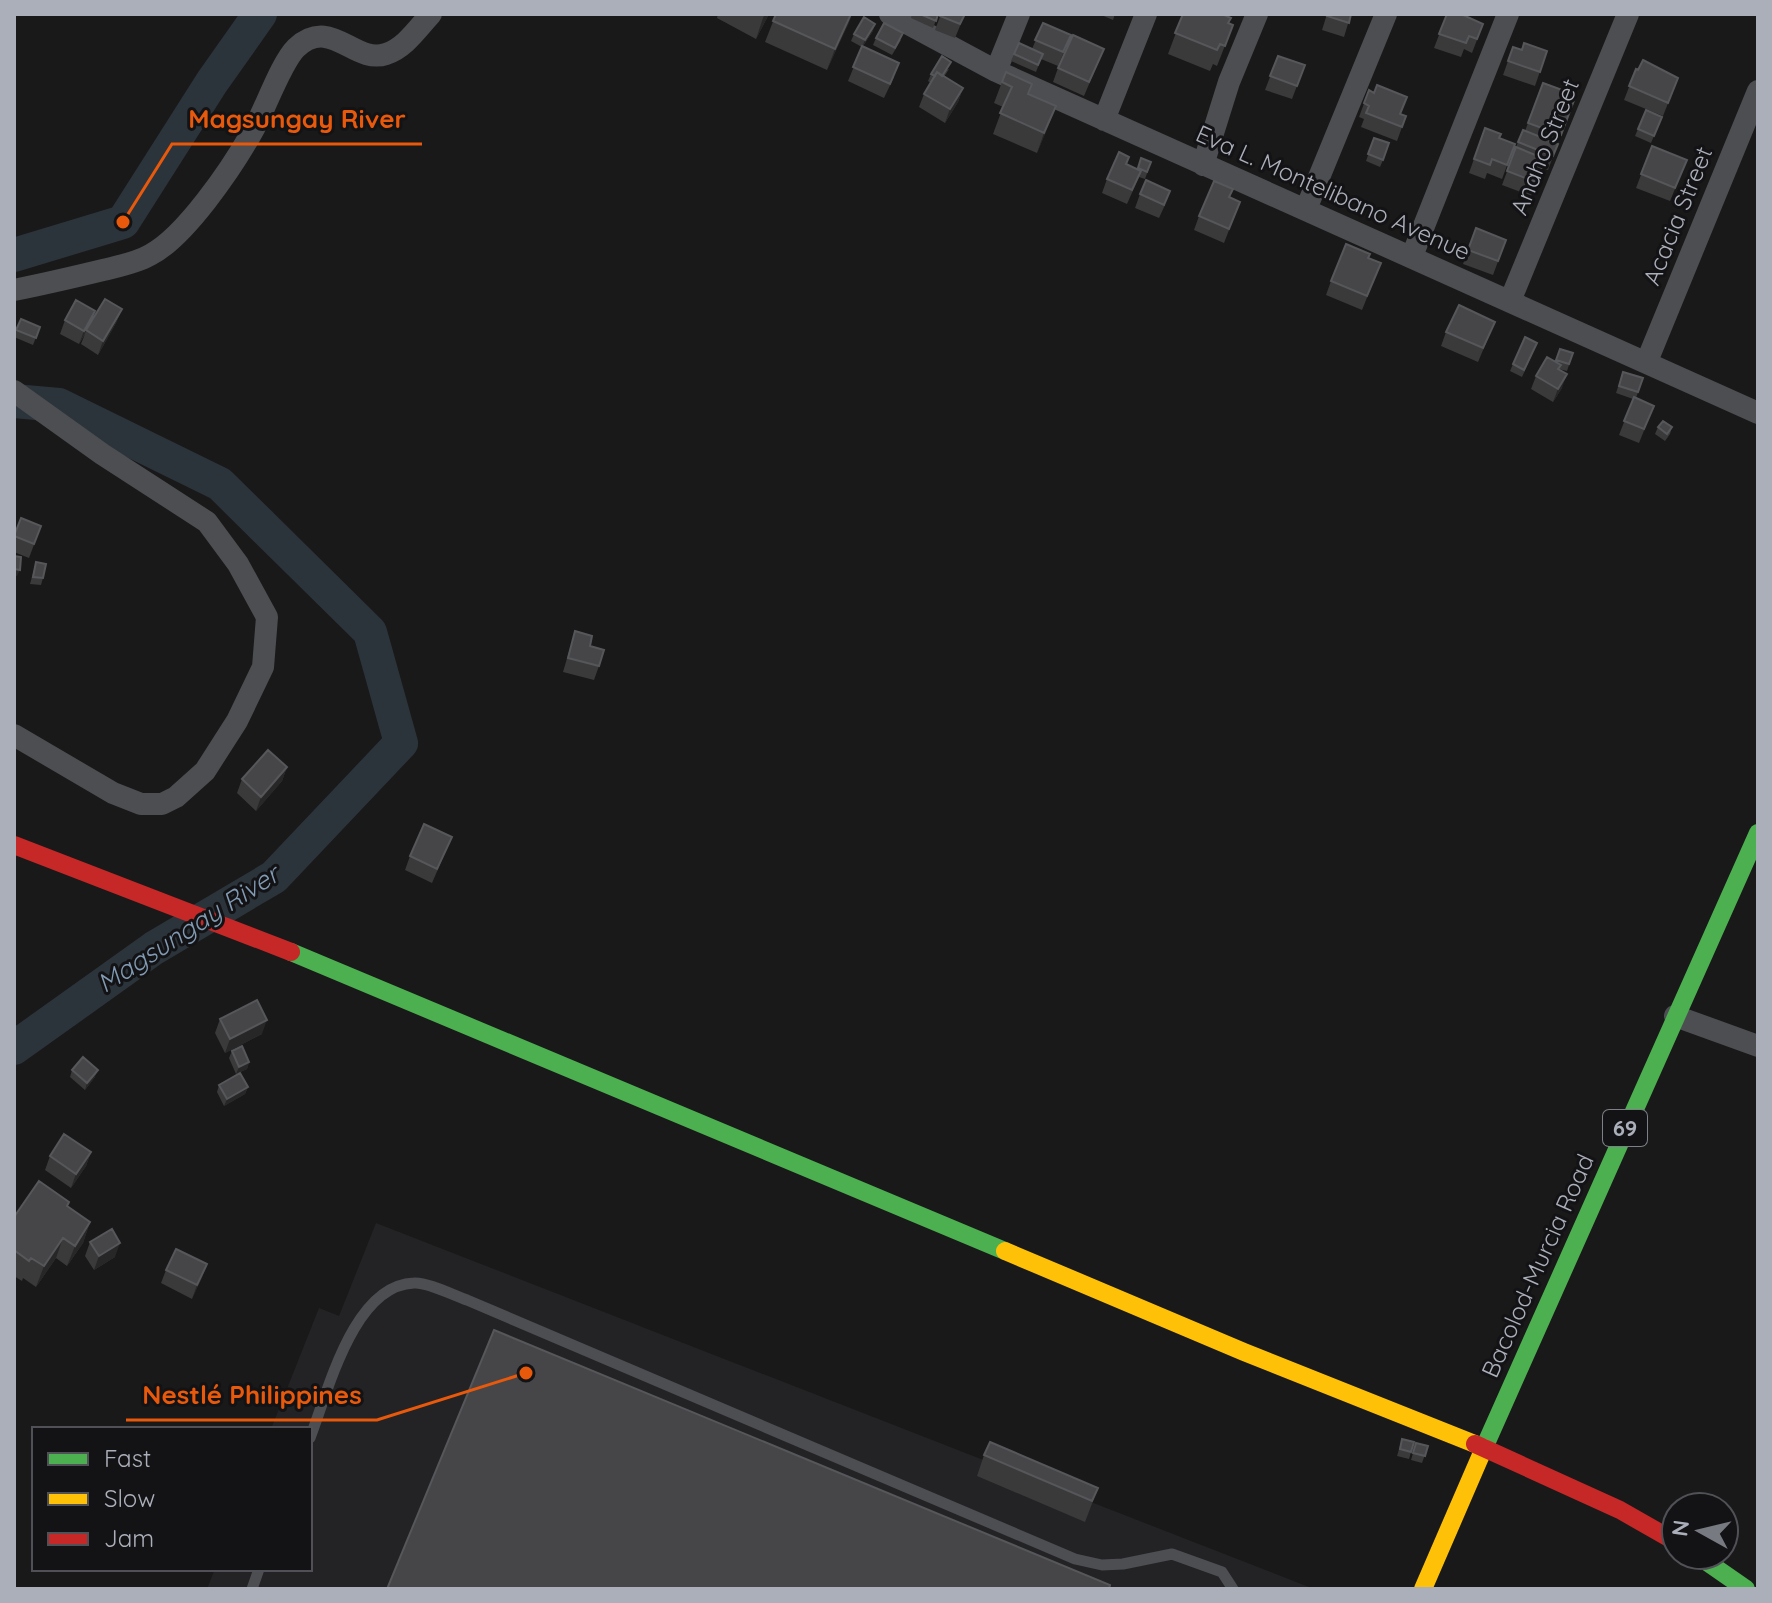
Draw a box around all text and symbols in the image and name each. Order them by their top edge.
street label: Anaho Street [1503,74,1585,219]
callout: Magsungay River [172,94,422,144]
text: Magsungay River [188,102,406,135]
street label: Eva L. Montelibano Avenue [1192,118,1475,266]
street label: Acacia Street [1636,142,1718,289]
water label: Magsungay River [91,856,287,1000]
road number: 69 [1603,1110,1647,1146]
street label: Bacolod-Murcia Road [1474,1149,1600,1382]
callout: Nestlé Philippines [126,1370,377,1420]
text: Nestlé Philippines [142,1378,362,1411]
legend [32,1427,312,1571]
text: Fast [104,1443,151,1473]
text: Slow [104,1483,155,1513]
north arrow [1660,1491,1740,1571]
text: N [1665,1518,1695,1538]
text: Jam [104,1523,154,1553]

